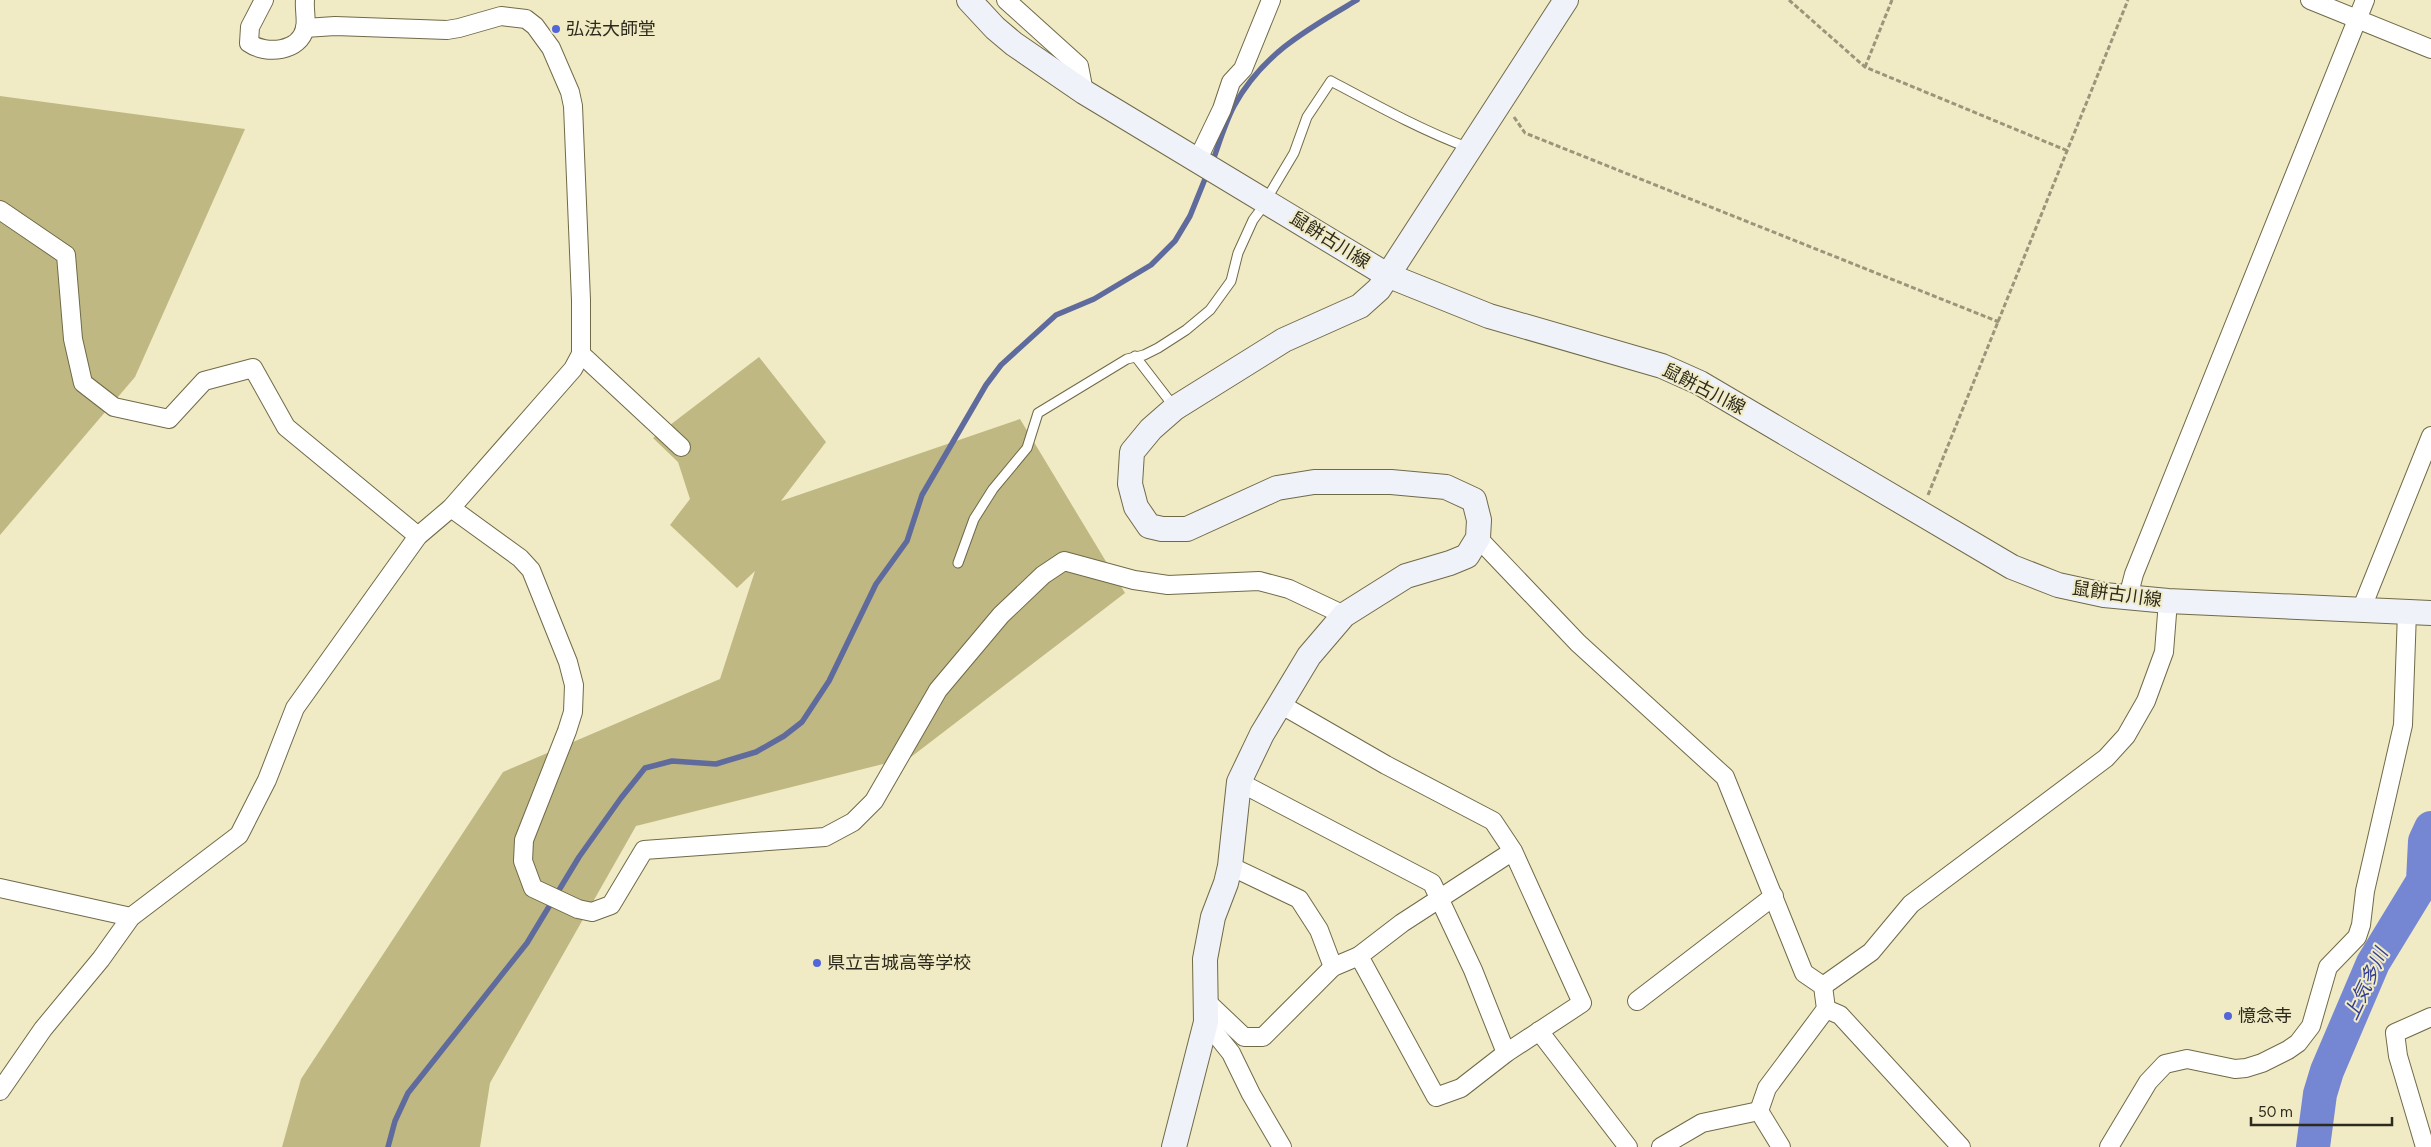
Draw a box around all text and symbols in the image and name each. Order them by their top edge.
place label: 弘法大師堂 [566,18,656,40]
marker: 弘法大師堂 [550,23,562,35]
street label: 鼠餅古川線 [1286,207,1374,273]
street label: 鼠餅古川線 [1659,359,1749,419]
street label: 鼠餅古川線 [2071,577,2163,611]
water label: 上気多川 [2340,943,2393,1023]
place label: 県立吉城高等学校 [827,952,971,974]
marker: 県立吉城高等学校 [811,957,823,969]
place label: 憶念寺 [2238,1005,2292,1027]
marker: 憶念寺 [2222,1010,2234,1022]
scale bar [2251,1094,2392,1126]
text: 50 m [2258,1103,2293,1121]

